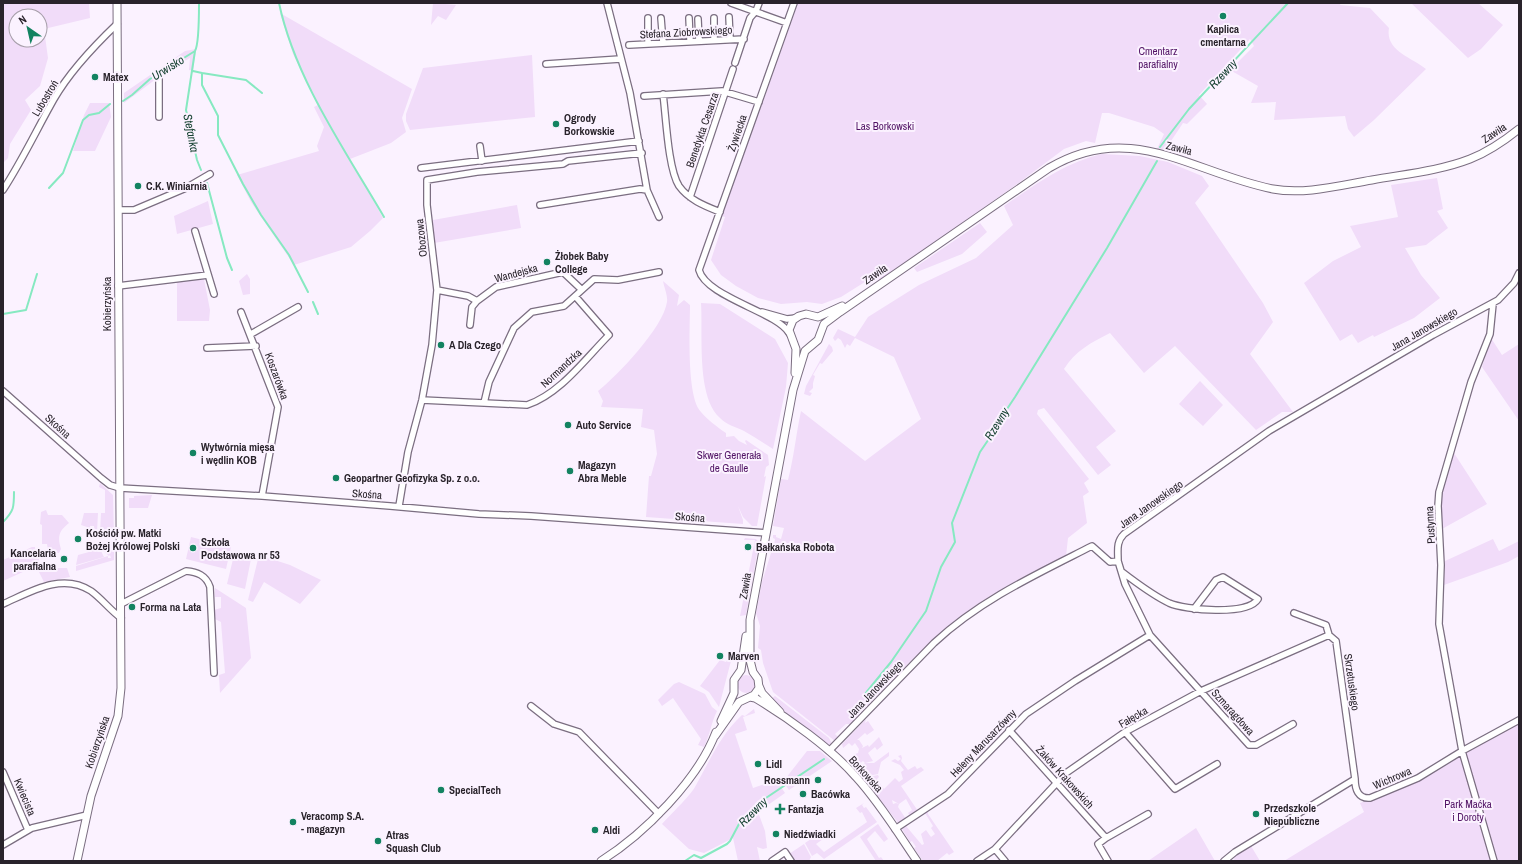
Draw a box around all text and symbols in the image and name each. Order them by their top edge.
north arrow [8,8,48,48]
marker: Kaplica cmentarna [1218,11,1228,21]
text: N [16,12,29,27]
place label: Kaplica cmentarna [1200,22,1246,49]
street label: Stefana Ziobrowskiego [639,23,733,41]
park label: Cmentarz parafialny [1138,44,1178,71]
water label: Urwisko [149,52,188,84]
water label: Rzewny [1205,55,1242,92]
place label: Matex [103,70,129,84]
marker: Matex [90,72,100,82]
street label: Lubostroń [29,77,61,119]
street label: Benedykta Cesarza [683,91,721,169]
place label: Ogrody Borkowskie [564,111,615,138]
water label: Stefanka [179,112,203,154]
street label: Żywiecka [724,113,750,153]
marker: Ogrody Borkowskie [551,119,561,129]
park label: Las Borkowski [856,119,914,133]
street label: Zawiła [1479,120,1509,146]
street label: Zawiła [1164,138,1194,158]
place label: C.K. Winiarnia [146,179,207,193]
marker: C.K. Winiarnia [133,181,143,191]
street label: Obozowa [412,218,430,258]
place label: Żłobek Baby College [555,249,609,276]
marker: Żłobek Baby College [542,257,552,267]
street label: Wandejska [493,261,539,285]
street label: Zawiła [860,261,890,287]
street label: Kobierzyńska [100,277,114,331]
street label: Jana Janowskiego [1388,304,1460,354]
place label: A Dla Czego [449,338,502,352]
marker: A Dla Czego [436,340,446,350]
street label: Normandzka [538,345,584,391]
street label: Koszarówka [262,351,292,401]
water label: Rzewny [981,404,1014,443]
street label: Skośna [42,411,74,441]
place label: Auto Service [576,418,631,432]
marker: Auto Service [563,420,573,430]
place label: Wytwórnia mięsa i wędlin KOB [201,440,275,467]
marker: Wytwórnia mięsa i wędlin KOB [188,448,198,458]
park label: Skwer Generała de Gaulle [697,448,761,475]
place label: Magazyn Abra Meble [578,458,627,485]
marker: Magazyn Abra Meble [565,466,575,476]
place label: Geopartner Geofizyka Sp. z o.o. [344,471,480,485]
marker: Geopartner Geofizyka Sp. z o.o. [331,473,341,483]
street label: Jana Janowskiego [1116,477,1186,531]
street label: Skośna [352,486,382,502]
street label: Pustynna [1422,506,1438,544]
street label: Skośna [675,509,705,525]
place label: Kościół pw. Matki Bożej Królowej Polski [86,526,180,553]
marker: Kościół pw. Matki Bożej Królowej Polski [73,534,83,544]
place label: Szkoła Podstawowa nr 53 [201,535,280,562]
place label: Bałkańska Robota [756,540,834,554]
marker: Bałkańska Robota [743,542,753,552]
marker: Szkoła Podstawowa nr 53 [188,543,198,553]
place label: Kancelaria parafialna [10,546,56,573]
marker: Kancelaria parafialna [59,554,69,564]
street label: Zawiła [736,572,754,600]
place label: Forma na Lata [140,600,201,614]
marker: Forma na Lata [127,602,137,612]
place label: Marven [728,649,760,663]
marker: Marven [715,651,725,661]
street label: Skrzetuskiego [1341,653,1363,711]
street label: Jana Janowskiego [844,657,906,721]
street label: Szmaragdowa [1209,686,1257,738]
street label: Fałęcka [1116,703,1150,731]
street label: Heleny Marusarzówny [947,706,1019,780]
street label: Kobierzyńska [81,714,113,770]
street label: Żaków Krakowskich [1033,743,1097,811]
street label: Borkowska [846,753,886,795]
place label: Lidl [766,757,782,771]
marker: Lidl [753,759,763,769]
street label: Wichrowa [1371,764,1413,792]
place label: Rossmann [764,773,810,787]
marker: Rossmann [813,775,823,785]
street label: Kwiecista [11,776,39,818]
place label: SpecialTech [449,783,501,797]
marker: SpecialTech [436,785,446,795]
place label: Bacówka [811,787,850,801]
marker: Bacówka [798,789,808,799]
water label: Rzewny [735,793,772,830]
park label: Park Maćka i Doroty [1444,797,1492,824]
place label: Przedszkole Niepubliczne [1264,801,1320,828]
place label: Fantazja [788,802,824,816]
marker: Fantazja [775,804,785,814]
place label: Veracomp S.A. - magazyn [301,809,364,836]
marker: Przedszkole Niepubliczne [1251,809,1261,819]
marker: Veracomp S.A. - magazyn [288,817,298,827]
place label: Aldi [603,823,620,837]
marker: Aldi [590,825,600,835]
place label: Niedźwiadki [784,827,836,841]
place label: Atras Squash Club [386,828,442,855]
marker: Niedźwiadki [771,829,781,839]
marker: Atras Squash Club [373,836,383,846]

